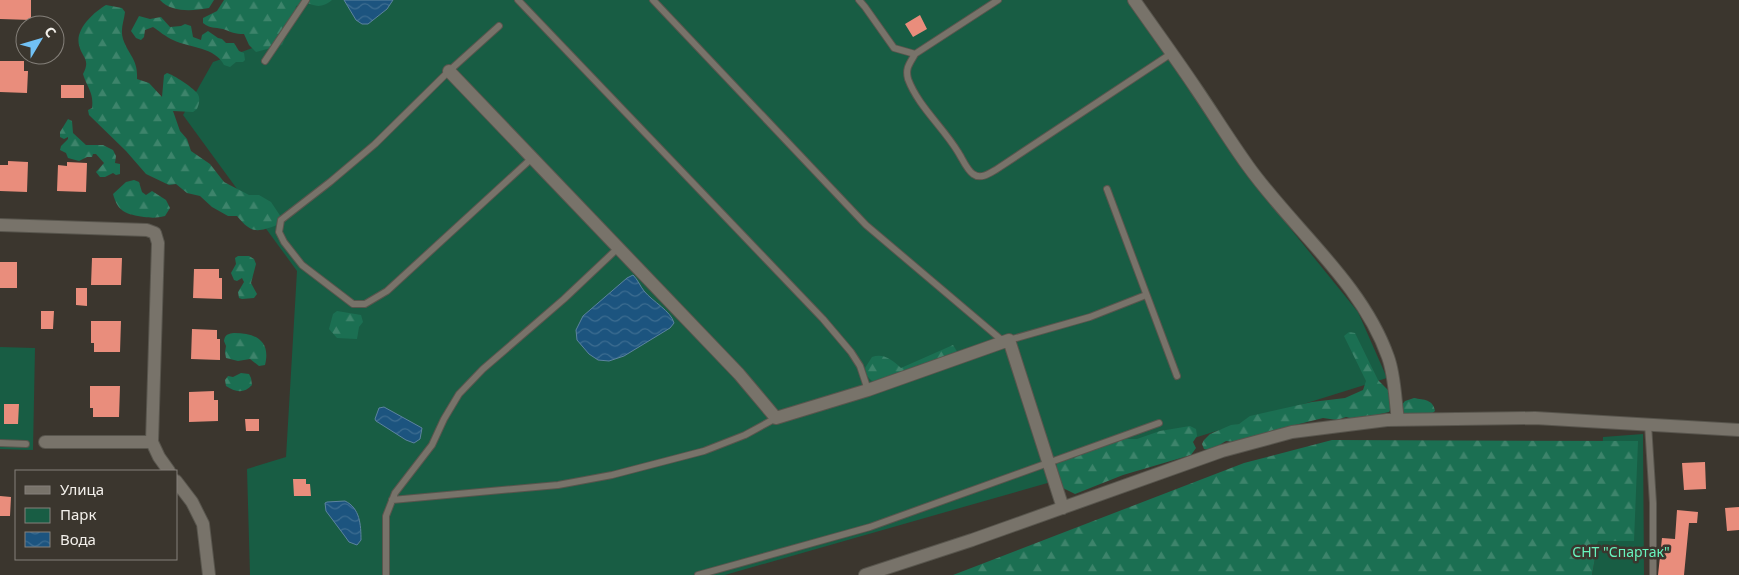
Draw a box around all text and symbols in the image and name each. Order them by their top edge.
north arrow [15,15,65,65]
text: С [40,22,61,41]
legend [15,470,178,560]
text: Улица [60,479,104,499]
text: Парк [60,504,96,524]
text: Вода [60,529,96,549]
park label: СНТ "Спартак" [1572,542,1670,561]

